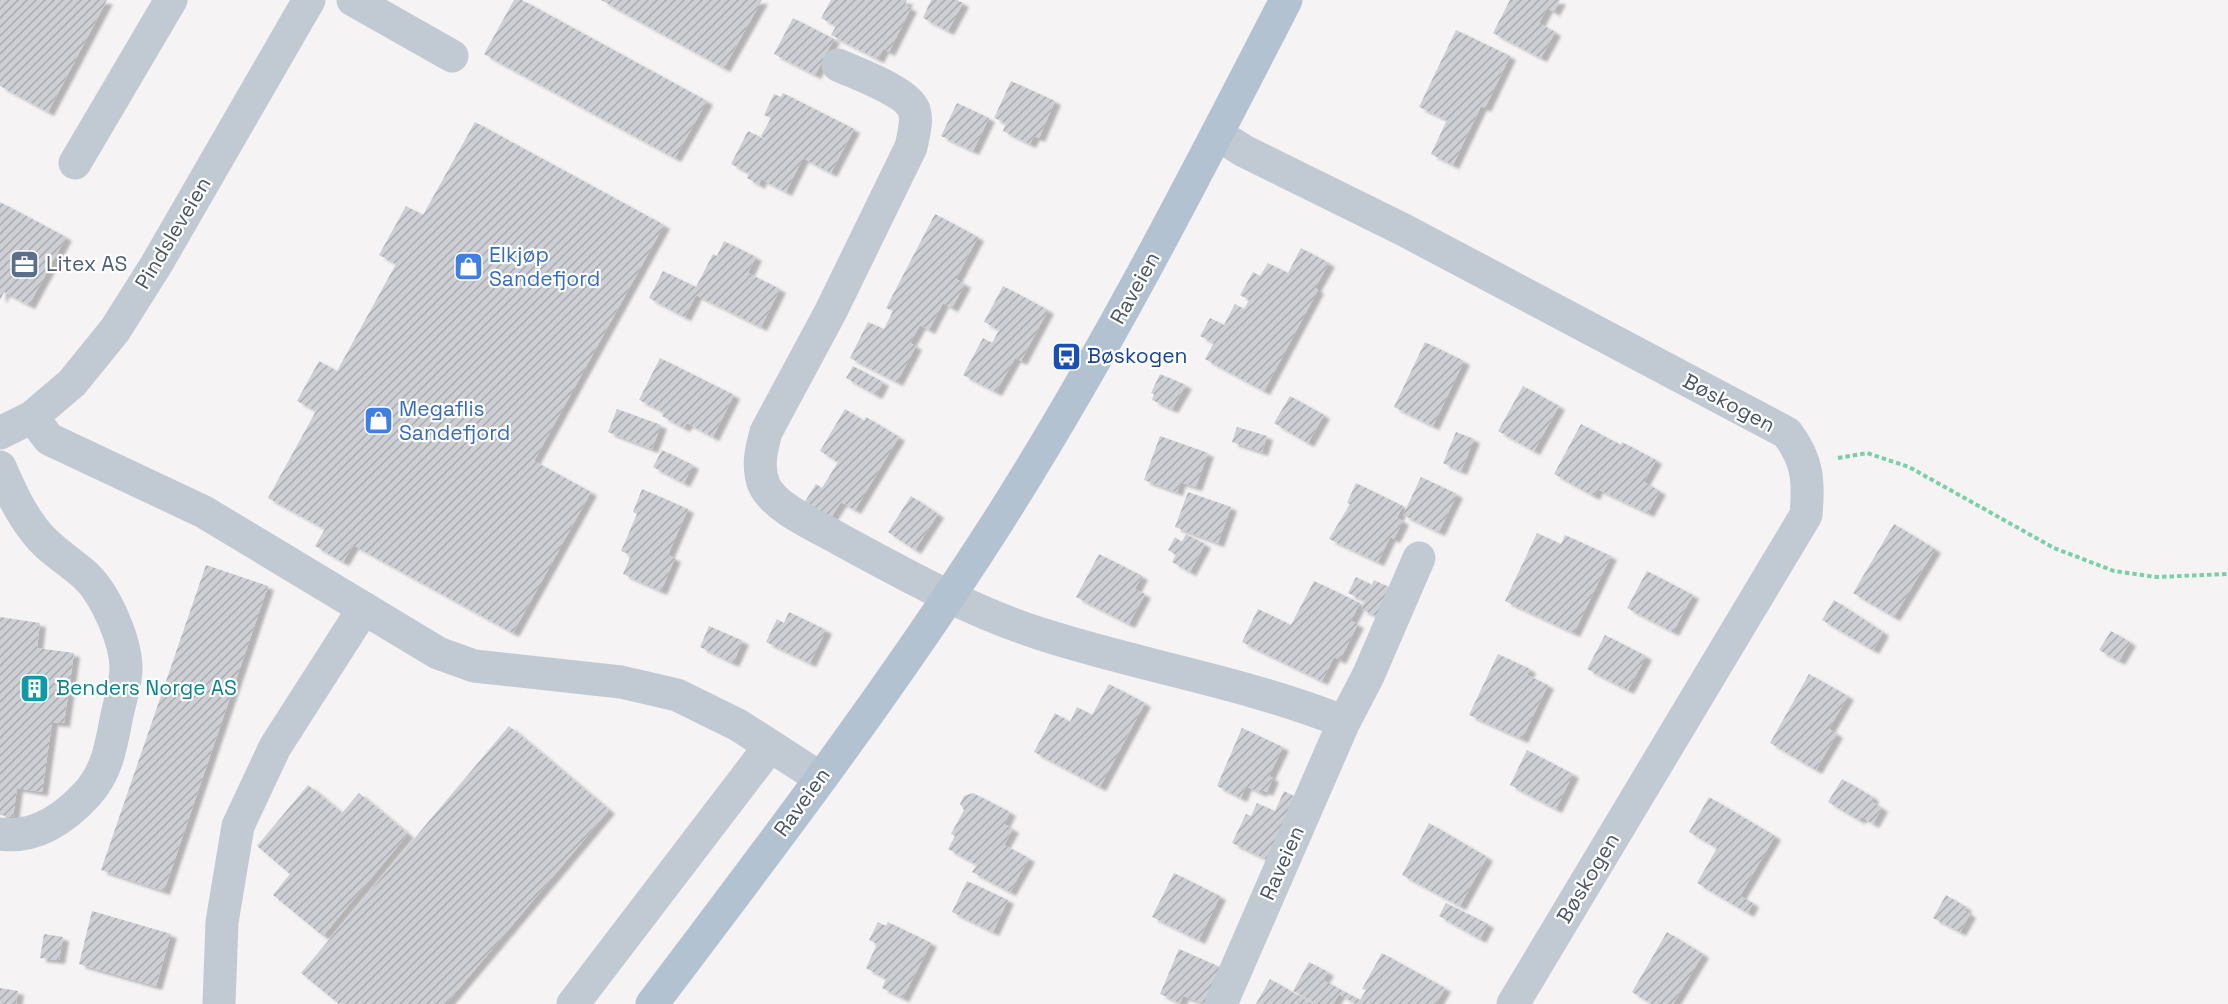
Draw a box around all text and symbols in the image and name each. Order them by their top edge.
street label: Pindsleveien [129,172,217,294]
place label: Elkjøp Sandefjord [489,241,600,292]
street label: Raveien [1104,247,1165,329]
office icon: Litex AS [9,248,41,280]
place label: Litex AS [46,250,127,277]
shop icon: Elkjøp Sandefjord [452,251,484,283]
bus stop icon: Bøskogen [1050,340,1082,372]
place label: Bøskogen [1087,342,1187,369]
street label: Bøskogen [1679,367,1780,438]
place label: Megaflis Sandefjord [399,395,510,446]
shop icon: Megaflis Sandefjord [362,405,394,437]
building icon: Benders Norge AS [19,672,51,704]
place label: Benders Norge AS [56,674,237,701]
street label: Raveien [768,762,836,841]
street label: Raveien [1253,821,1310,904]
street label: Bøskogen [1550,828,1625,928]

